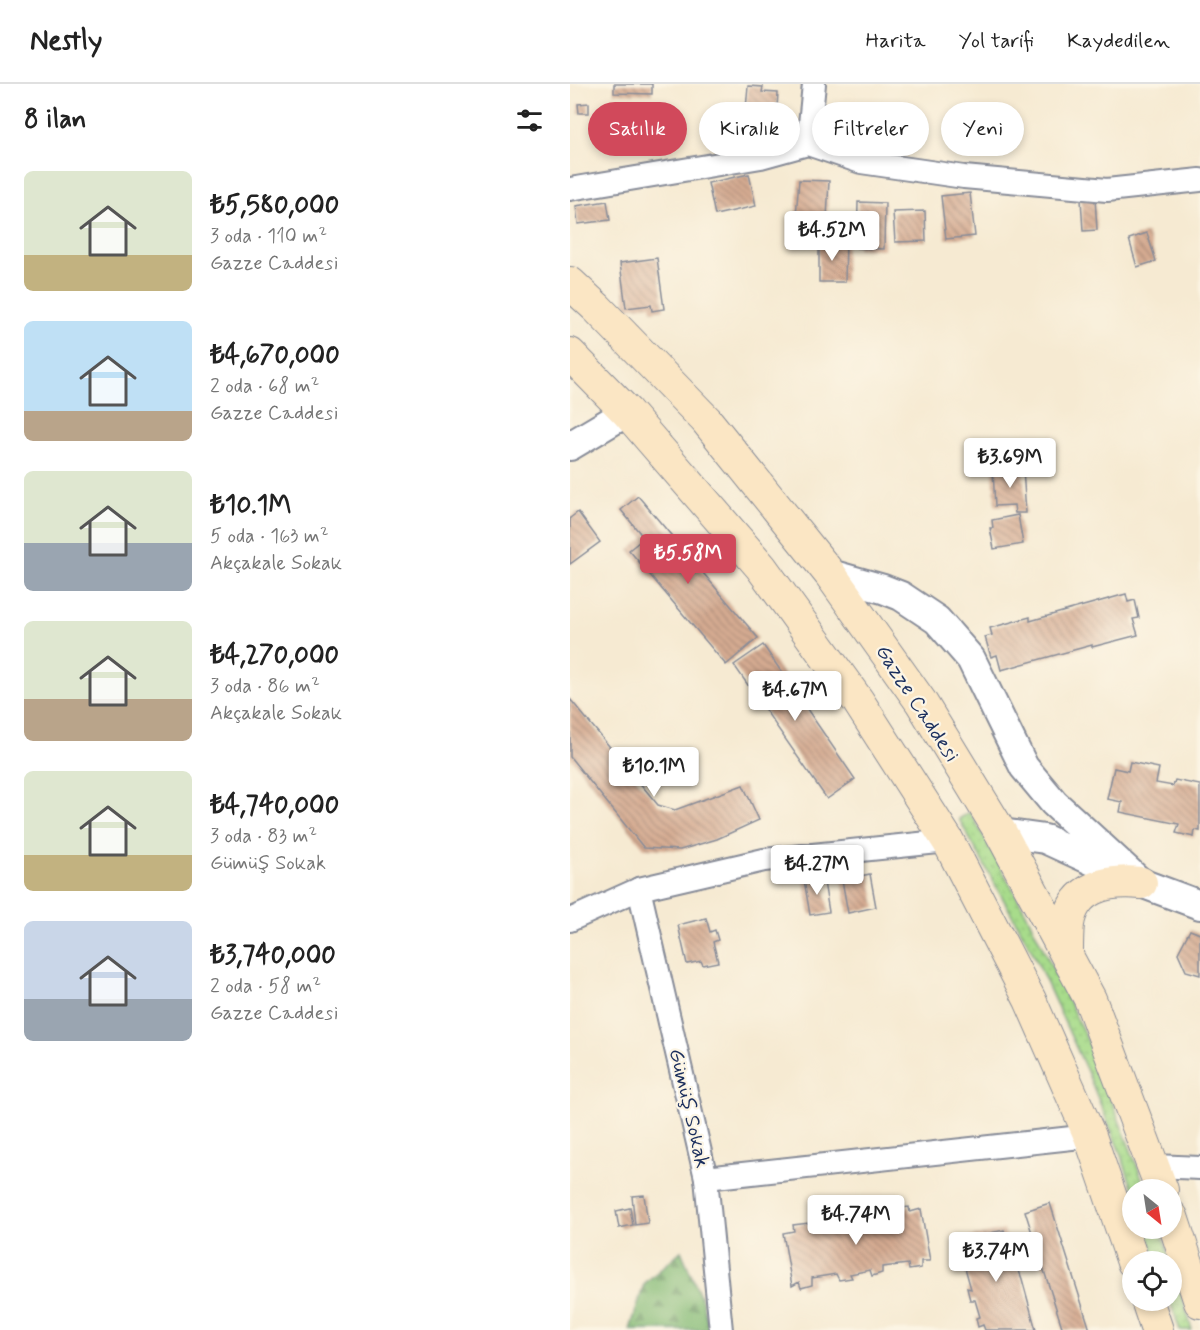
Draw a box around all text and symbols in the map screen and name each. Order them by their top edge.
text: Nestly [30,23,102,60]
text: Harita [865,27,926,55]
text: Yol tarifi [959,27,1034,55]
text: Kaydedilen [1067,27,1170,55]
chip: Satılık [588,102,687,156]
chip: Kiralık [699,102,800,156]
chip: Filtreler [812,102,929,156]
chip: Yeni [941,102,1024,156]
text: 8 ilan [24,103,86,137]
icon: filters [513,104,546,137]
text: ₺5,580,000 [210,189,339,223]
icon: home [72,195,144,267]
pin: ₺4.52M [783,211,881,262]
text: ₺4.52M [798,217,866,244]
text: 3 oda · 110 m² [210,223,327,250]
text: Gazze Caddesi [210,250,338,277]
text: ₺4,670,000 [210,339,340,373]
icon: home [72,345,144,417]
text: 2 oda · 68 m² [210,373,319,400]
text: Gazze Caddesi [210,400,338,427]
pin: ₺3.69M [961,438,1059,489]
text: ₺3.69M [978,444,1042,471]
text: ₺10.1M [210,489,291,523]
icon: home [72,495,144,567]
text: 5 oda · 163 m² [210,523,329,550]
pin: ₺5.58M [639,534,737,585]
text: ₺5.58M [654,540,722,567]
text: Akçakale Sokak [210,550,342,577]
text: ₺4,270,000 [210,639,339,673]
street label: Gazze Caddesi [869,639,966,768]
icon: home [72,645,144,717]
pin: ₺4.67M [746,671,844,722]
text: 3 oda · 86 m² [210,673,320,700]
text: ₺4.67M [762,677,828,704]
text: Akçakale Sokak [210,700,342,727]
pin: ₺10.1M [605,747,703,798]
text: ₺10.1M [623,753,685,780]
text: ₺4,740,000 [210,789,339,823]
icon: home [72,795,144,867]
text: 3 oda · 83 m² [210,823,317,850]
pin: ₺4.27M [768,845,866,896]
text: Gümüş Sokak [210,850,326,877]
text: ₺4.27M [785,851,849,878]
text: ₺3,740,000 [210,939,336,973]
icon: home [72,945,144,1017]
text: 2 oda · 58 m² [210,973,321,1000]
text: Gazze Caddesi [210,1000,338,1027]
street label: Gümüş Sokak [662,1046,716,1171]
north arrow [1122,1179,1182,1239]
map controls [1122,1179,1182,1311]
pin: ₺4.74M [807,1195,905,1246]
text: ₺4.74M [821,1201,891,1228]
pin: ₺3.74M [947,1232,1045,1283]
text: ₺3.74M [963,1238,1029,1265]
button: locate [1122,1251,1182,1311]

